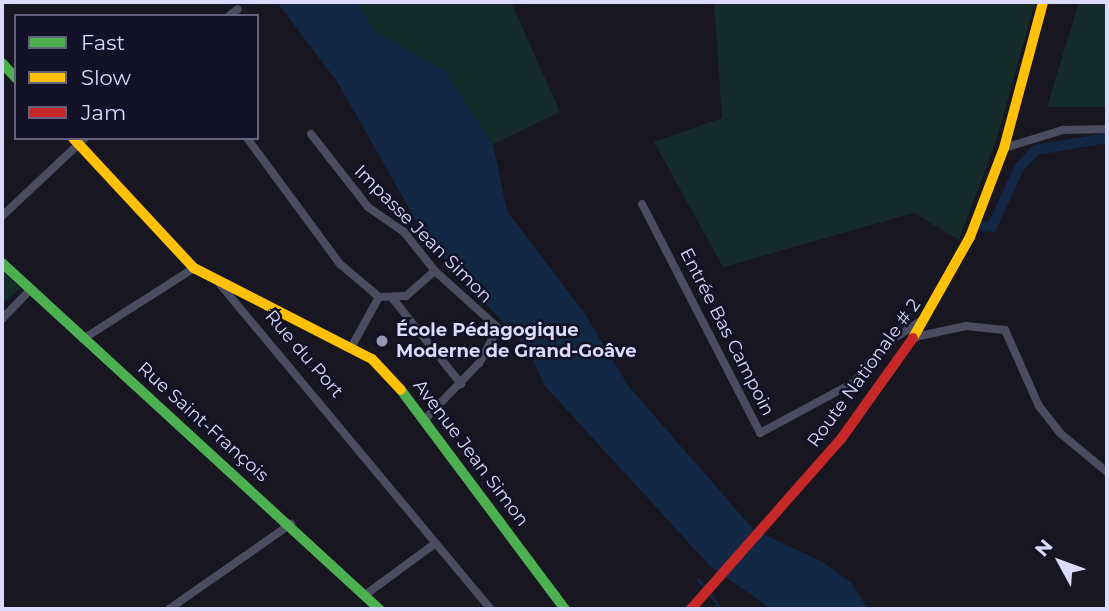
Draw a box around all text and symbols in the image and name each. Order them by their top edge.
legend [14,14,259,140]
text: Fast [81,30,125,55]
text: Slow [81,65,131,90]
text: Jam [81,100,126,125]
street label: Impasse Jean Simon [350,161,496,307]
street label: Entrée Bas Campoin [675,244,779,420]
street label: Route Nationale # 2 [803,295,925,451]
street label: Rue du Port [260,306,348,402]
place label: École Pédagogique Moderne de Grand-Goâve [396,320,637,362]
marker: École Pédagogique Moderne de Grand-Goâve [374,333,390,349]
street label: Rue Saint-François [133,358,273,486]
street label: Avenue Jean Simon [409,375,533,531]
north arrow [1025,527,1095,597]
text: N [1030,535,1057,561]

